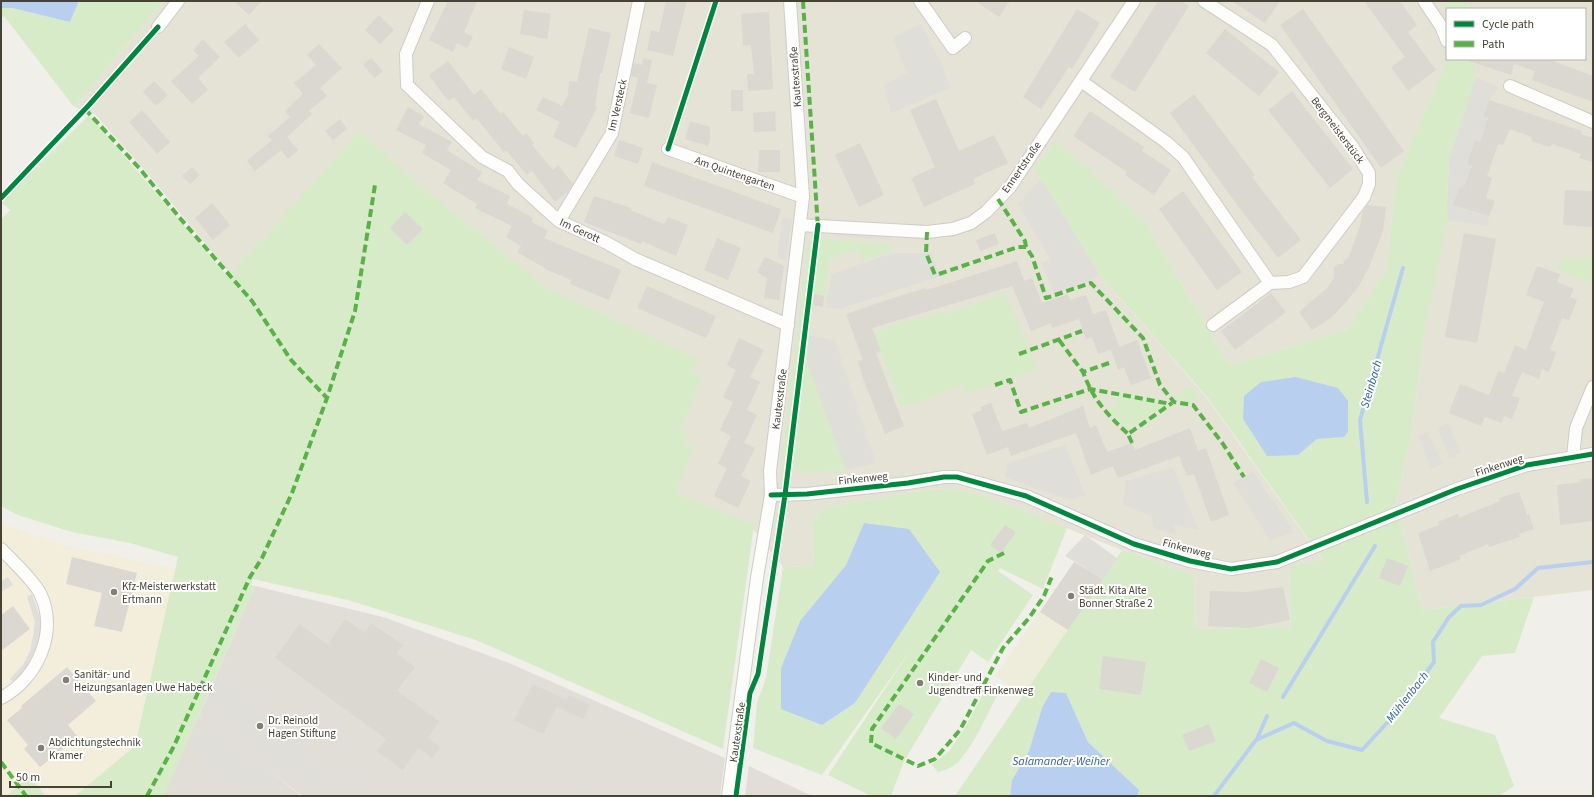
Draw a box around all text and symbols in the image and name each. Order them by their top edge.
legend [1446,8,1586,60]
text: Cycle path [1482,16,1534,33]
text: Path [1482,36,1505,53]
street label: Kautexstraße [786,46,805,108]
street label: Im Versteck [604,77,631,133]
street label: Bergmeisterstück [1307,94,1368,167]
street label: Ennertstraße [998,138,1045,196]
street label: Am Quintengarten [693,153,777,194]
street label: Im Gerott [557,215,603,246]
water label: Steinbach [1357,358,1386,410]
street label: Kautexstraße [768,367,791,430]
street label: Finkenweg [1473,451,1526,480]
street label: Finkenweg [838,468,889,489]
street label: Finkenweg [1161,535,1213,562]
place label: Kfz-Meisterwerkstatt Ertmann [122,579,216,607]
place label: Städt. Kita Alte Bonner Straße 2 [1079,583,1153,611]
marker: Kfz-Meisterwerkstatt Ertmann [109,587,119,597]
marker: Städt. Kita Alte Bonner Straße 2 [1066,591,1076,601]
place label: Sanitär- und Heizungsanlagen Uwe Habeck [74,667,213,695]
water label: Mühlenbach [1382,668,1433,726]
place label: Kinder- und Jugendtreff Finkenweg [928,670,1034,698]
marker: Sanitär- und Heizungsanlagen Uwe Habeck [61,675,71,685]
marker: Kinder- und Jugendtreff Finkenweg [915,678,925,688]
street label: Kautexstraße [726,700,749,763]
place label: Dr. Reinold Hagen Stiftung [268,713,336,741]
marker: Dr. Reinold Hagen Stiftung [255,721,265,731]
place label: Abdichtungstechnik Kramer [49,735,141,763]
marker: Abdichtungstechnik Kramer [36,743,46,753]
water label: Salamander-Weiher [1012,753,1111,770]
scale bar [10,763,111,789]
text: 50 m [16,769,40,786]

